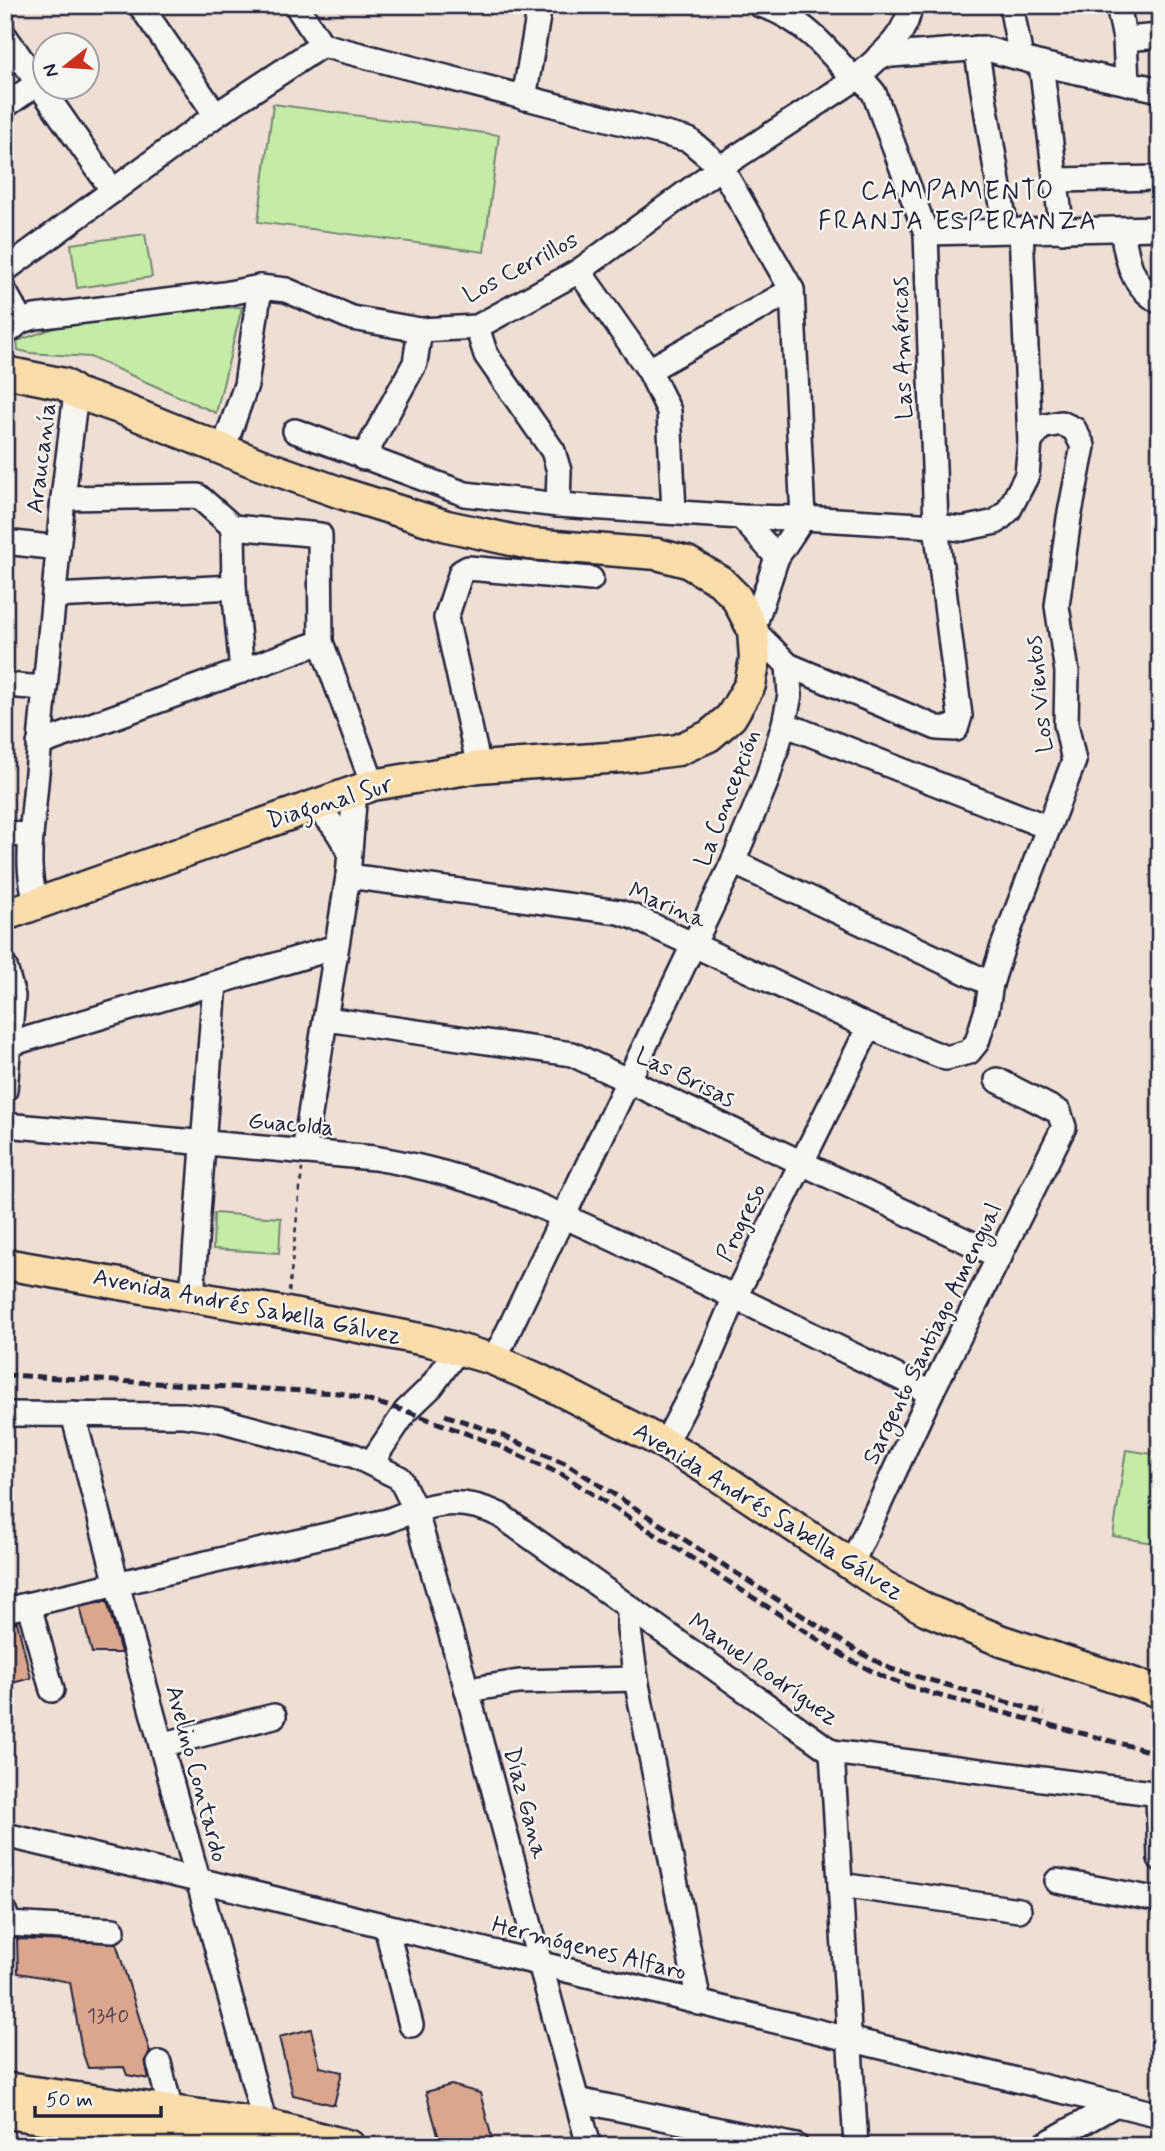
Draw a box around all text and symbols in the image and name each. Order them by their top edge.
north arrow [32,32,102,102]
text: N [37,61,65,80]
district label: CAMPAMENTO FRANJA ESPERANZA [818,175,1098,239]
street label: Los Cerrillos [458,225,584,311]
street label: Las Américas [885,276,921,420]
street label: Araucanía [20,401,64,515]
street label: Los Vientos [1018,634,1062,754]
street label: La Concepción [688,725,768,871]
street label: Diagonal Sur [263,769,398,840]
street label: Marina [623,876,711,936]
street label: Las Brisas [630,1041,740,1115]
street label: Guacolda [247,1106,335,1144]
street label: Progreso [710,1179,774,1267]
street label: Sargento Santiago Amengual [856,1198,1012,1471]
street label: Avenida Andrés Sabella Gálvez [90,1262,404,1352]
street label: Avenida Andrés Sabella Gálvez [627,1416,909,1608]
street label: Manuel Rodríguez [682,1607,844,1733]
street label: Avelino Contardo [158,1682,234,1866]
street label: Díaz Gana [495,1744,555,1863]
street label: Hermógenes Alfaro [489,1910,689,1988]
house number: 1340 [87,2002,129,2030]
scale bar [35,2074,161,2118]
text: 50 m [46,2086,93,2114]

